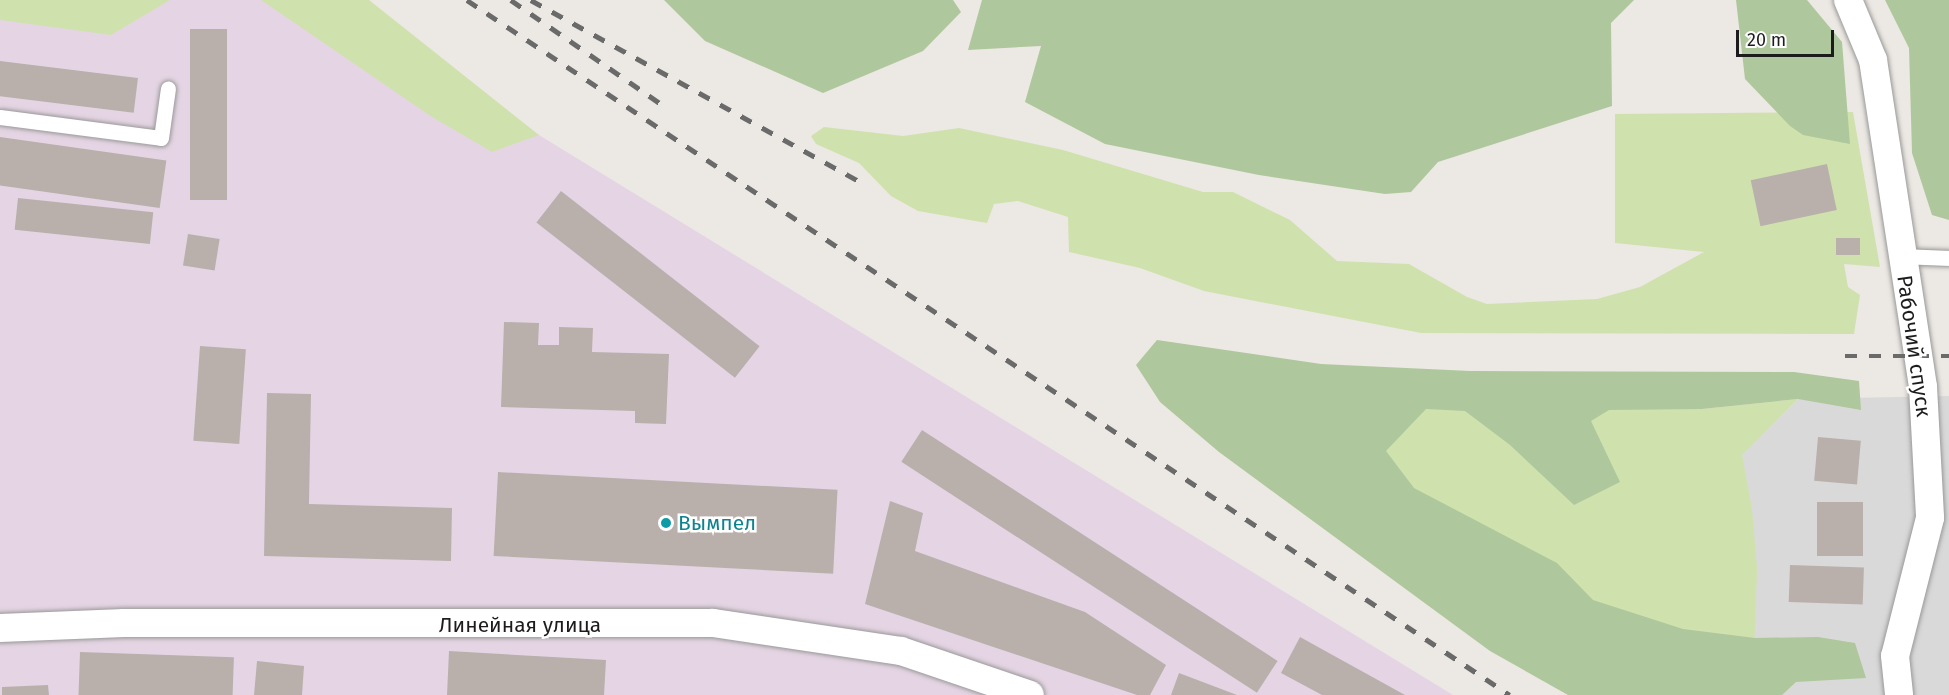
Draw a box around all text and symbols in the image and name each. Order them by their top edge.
scale bar [1739,18,1836,56]
text: 20 m [1747,29,1786,51]
street label: Рабочий спуск [1892,274,1936,418]
place label: Вымпел [678,510,756,536]
marker: Вымпел [659,516,673,530]
street label: Линейная улица [439,612,601,638]

